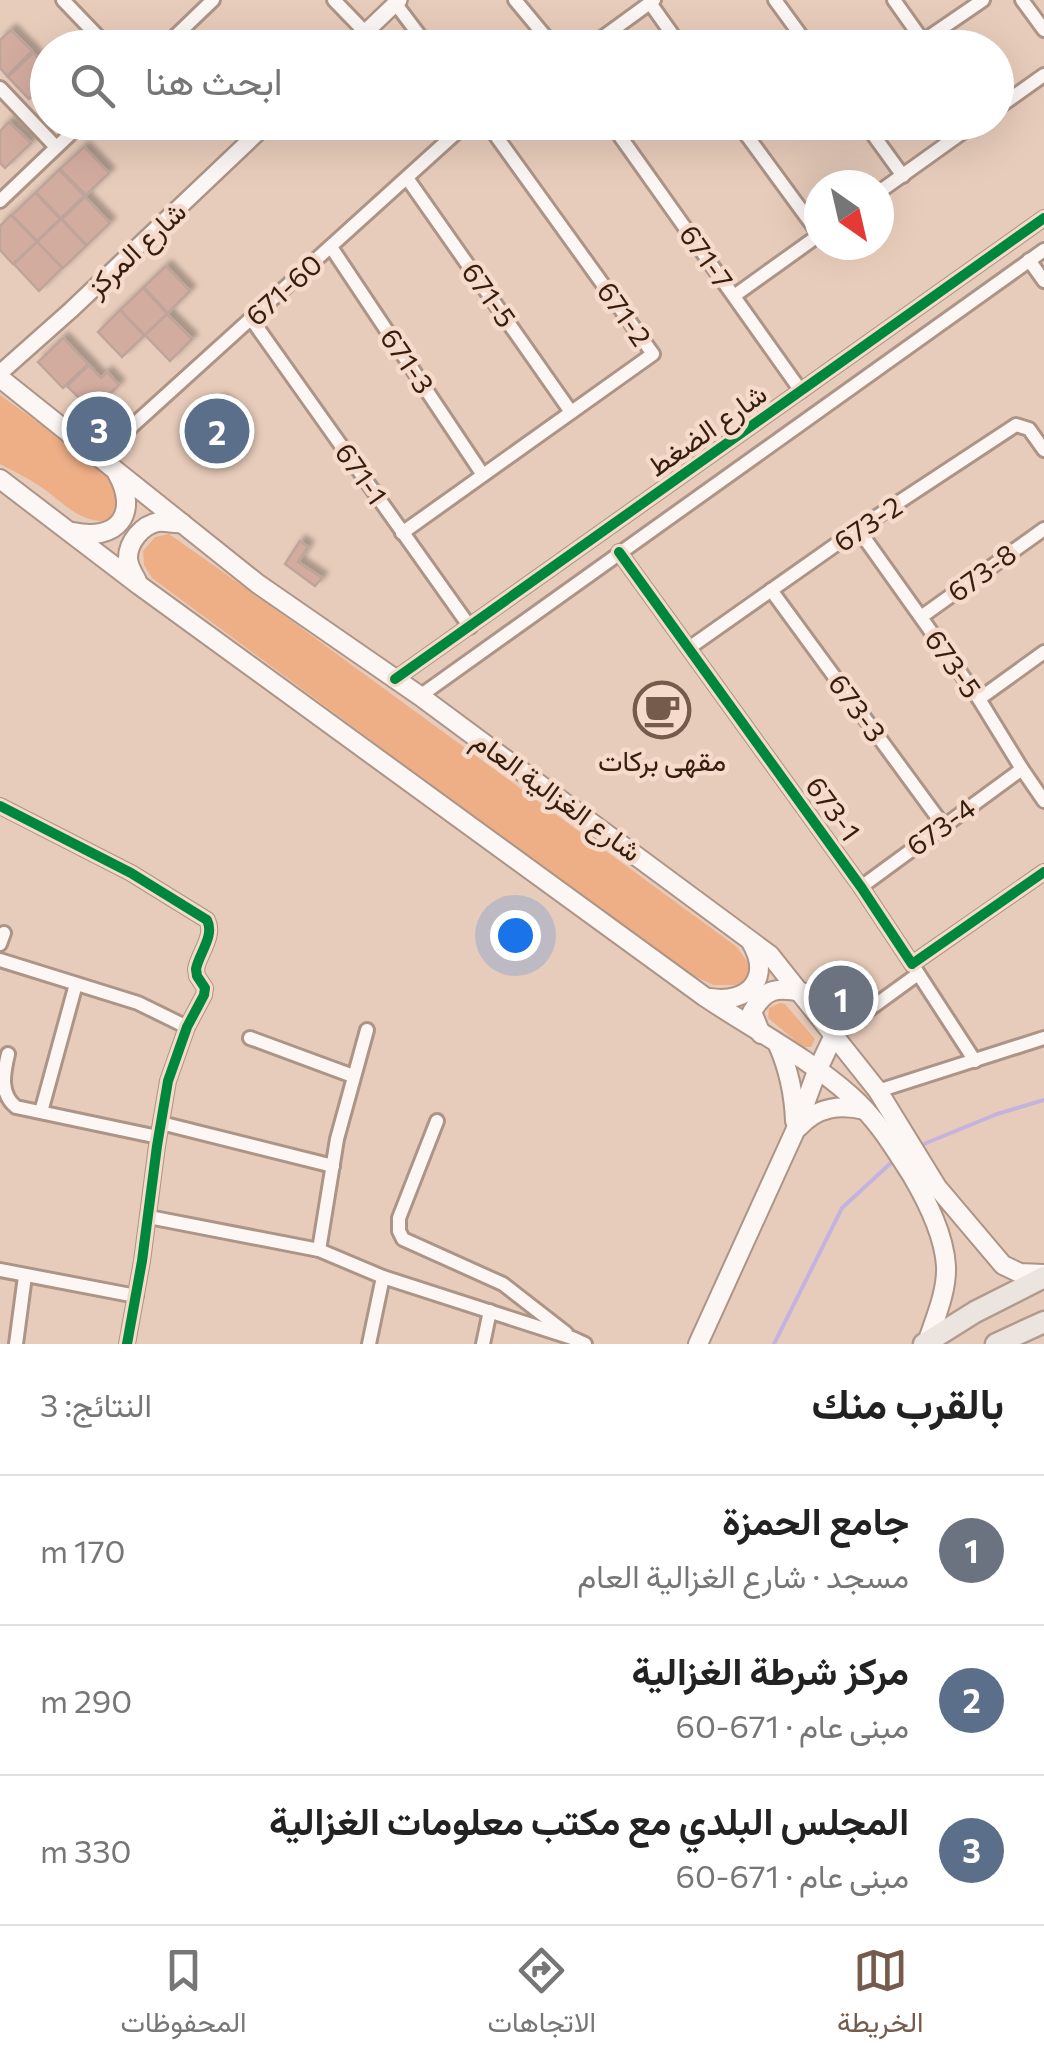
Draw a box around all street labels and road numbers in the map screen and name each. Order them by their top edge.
street label: شارع المركز [78,194,194,306]
street label: 671-7 [673,218,741,295]
street label: 671-60 [238,246,328,332]
street label: 671-5 [455,255,524,333]
street label: 671-2 [591,275,659,352]
street label: 671-3 [374,321,442,400]
street label: شارع الضغط [640,376,774,485]
street label: 671-1 [329,436,395,511]
street label: 673-2 [827,488,908,558]
street label: 673-8 [940,536,1022,608]
street label: 673-5 [918,623,989,704]
street label: 673-3 [822,667,894,748]
street label: شارع الغزالية العام [465,723,649,870]
street label: 673-1 [799,770,869,847]
street label: 673-4 [900,790,981,862]

